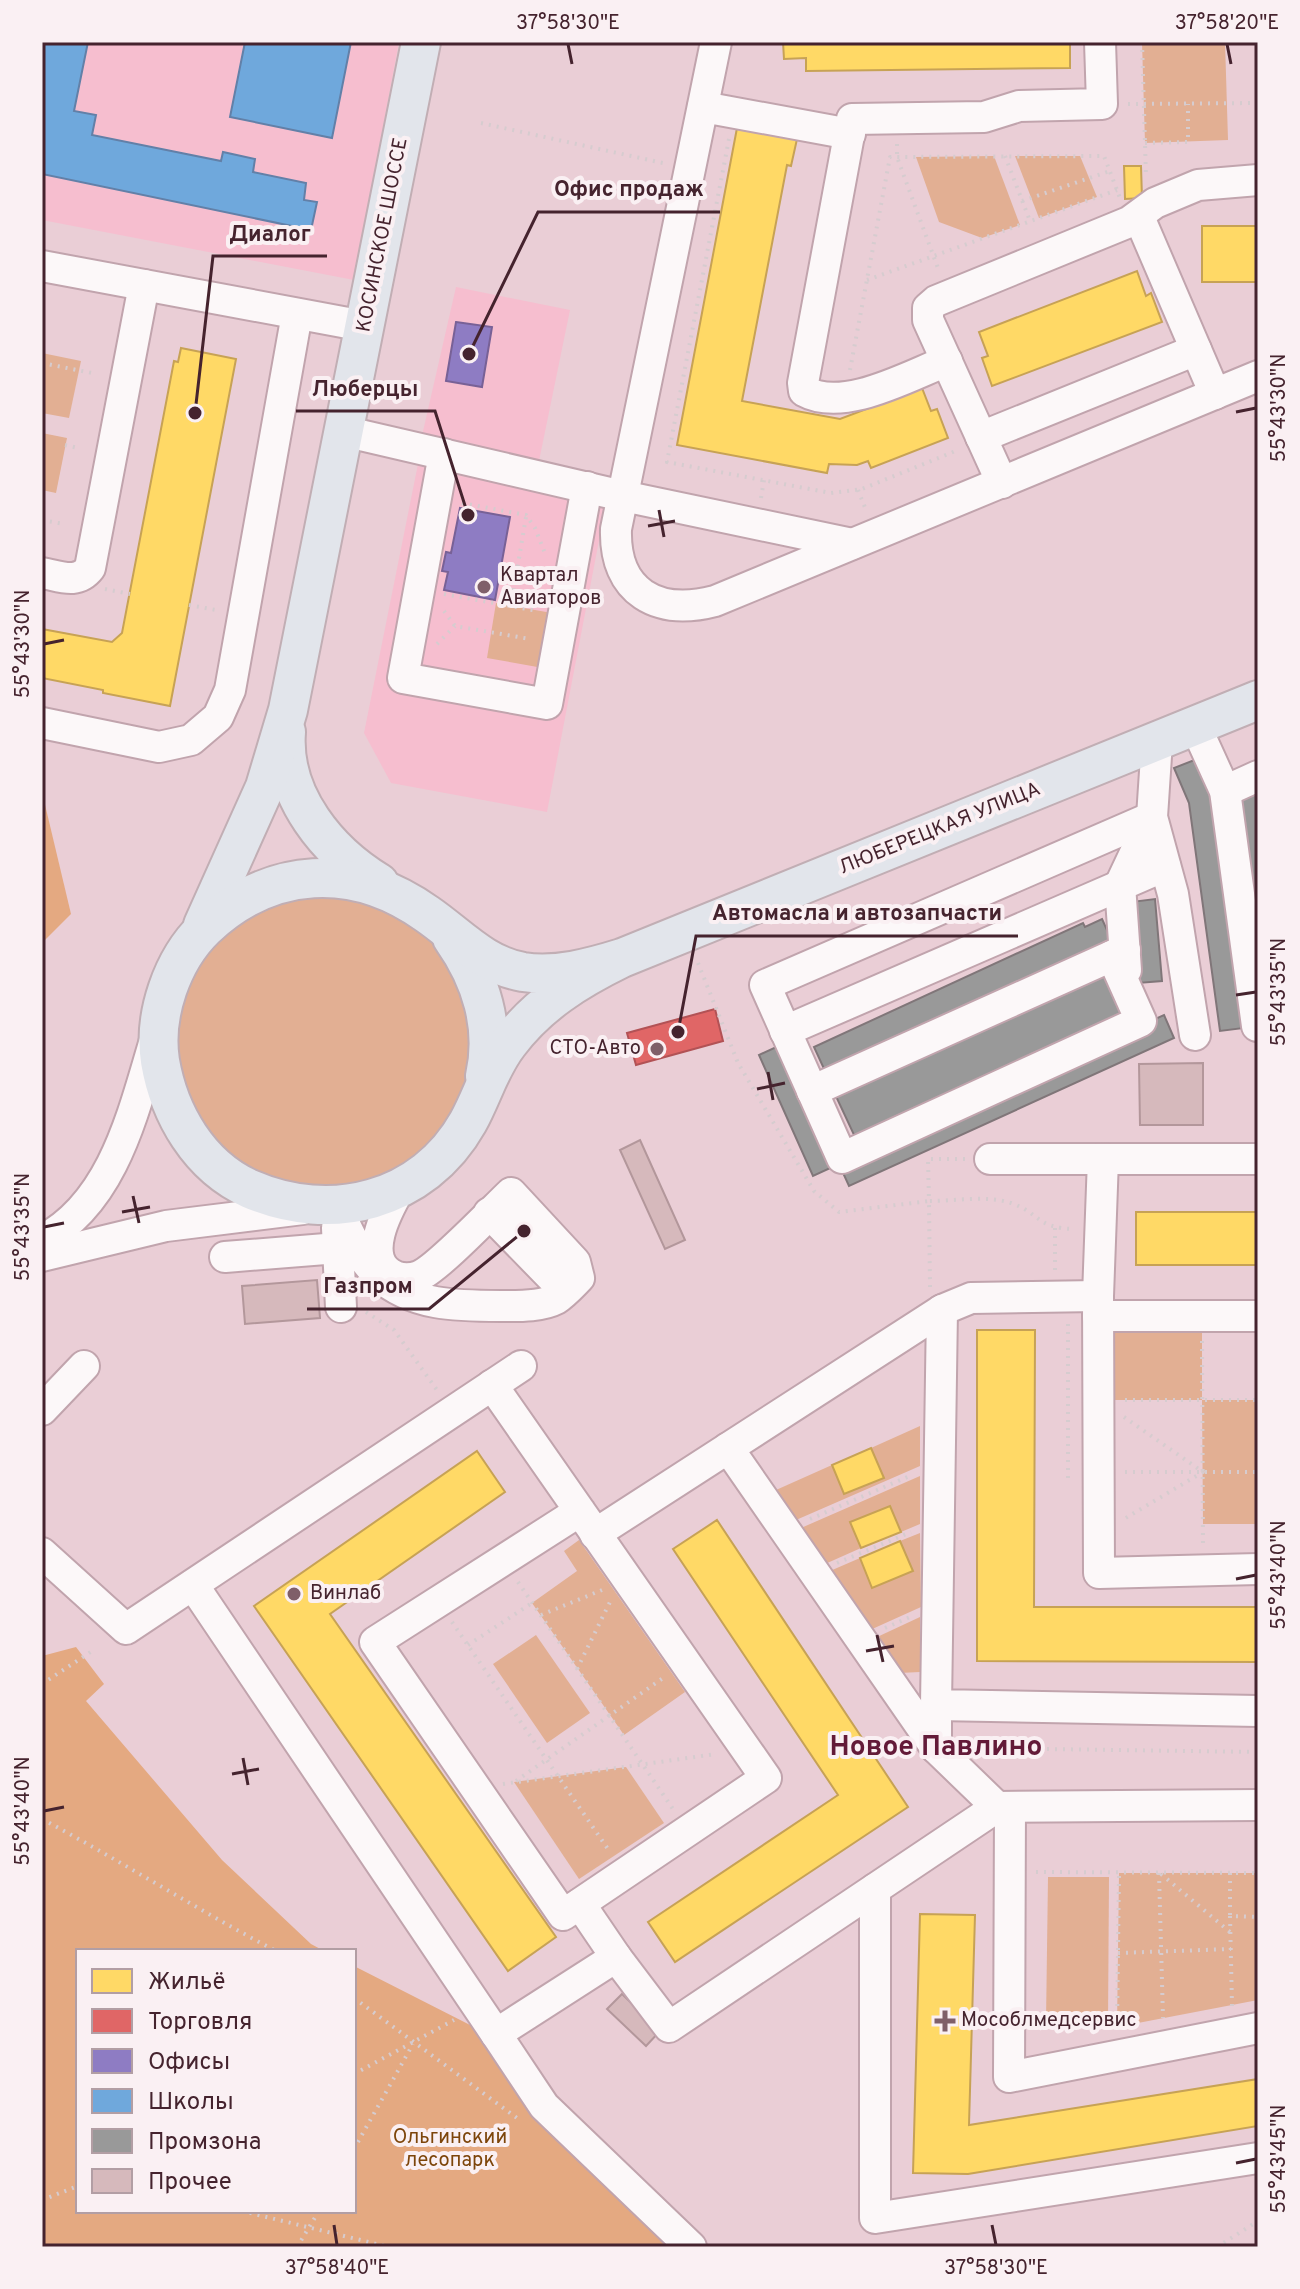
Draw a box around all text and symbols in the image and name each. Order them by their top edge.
text: 37°58'30"E [516,11,620,37]
text: 37°58'20"E [1175,11,1279,37]
street label: КОСИНСКОЕ ШОССЕ [351,135,415,335]
callout: Офис продаж [538,166,720,212]
text: Офис продаж [554,177,704,204]
callout: Диалог [213,210,327,256]
text: Диалог [229,222,311,249]
text: 55°43'30"N [1267,354,1293,462]
callout: Люберцы [296,365,435,411]
text: Люберцы [312,377,418,404]
place label: Квартал Авиаторов [500,563,602,612]
marker: Квартал Авиаторов [475,578,493,596]
text: 55°43'30"N [11,590,37,698]
street label: ЛЮБЕРЕЦКАЯ УЛИЦА [835,777,1045,881]
callout: Автомасла и автозапчасти [696,890,1018,936]
text: Автомасла и автозапчасти [712,901,1002,928]
text: 55°43'35"N [1267,938,1293,1046]
place label: СТО-Авто [549,1036,641,1062]
marker: СТО-Авто [648,1040,666,1058]
text: 55°43'35"N [11,1173,37,1281]
callout: Газпром [307,1263,429,1309]
text: Газпром [323,1274,413,1301]
text: 55°43'40"N [1267,1520,1293,1630]
place label: Винлаб [310,1581,381,1607]
marker: Винлаб [285,1585,303,1603]
district label: Новое Павлино [830,1730,1042,1766]
text: 55°43'40"N [11,1756,37,1866]
legend [76,1949,356,2213]
text: Жильё [148,1968,225,1998]
text: Торговля [148,2008,252,2038]
place label: Мособлмедсервис [961,2008,1136,2034]
marker: Мособлмедсервис [936,2012,954,2030]
text: Офисы [148,2048,230,2078]
text: Школы [148,2088,234,2118]
text: 55°43'45"N [1267,2105,1293,2213]
park label: Ольгинский лесопарк [393,2125,507,2174]
text: Промзона [148,2128,261,2158]
text: Прочее [148,2168,232,2198]
text: 37°58'40"E [285,2256,389,2282]
text: 37°58'30"E [944,2256,1048,2282]

